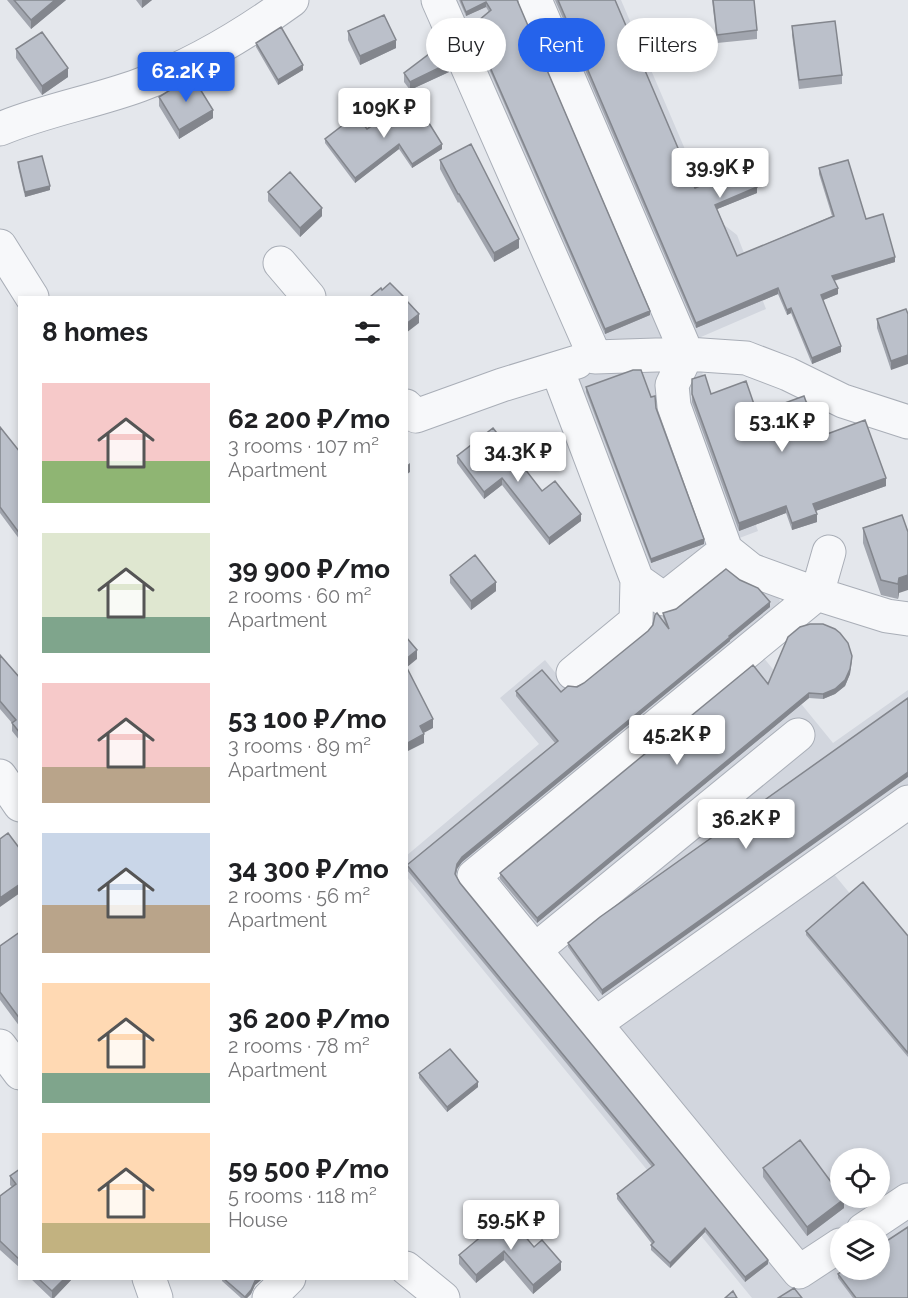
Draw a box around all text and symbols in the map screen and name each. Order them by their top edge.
chip: Buy [426,18,506,72]
chip: Rent [518,18,605,72]
chip: Filters [617,18,718,72]
pin: 62.2K ₽ [131,52,241,103]
text: 62.2K ₽ [152,59,220,83]
pin: 109K ₽ [335,88,433,139]
text: 109K ₽ [352,95,416,119]
pin: 39.9K ₽ [665,148,775,199]
text: 39.9K ₽ [686,155,754,179]
icon: filters [351,316,384,349]
text: 8 homes [42,317,148,347]
pin: 53.1K ₽ [727,402,837,453]
text: 62 200 ₽/mo [228,404,390,434]
icon: home [90,407,162,479]
text: 53.1K ₽ [749,409,815,433]
pin: 34.3K ₽ [463,432,573,483]
text: 3 rooms · 107 m² [228,434,379,458]
text: 34.3K ₽ [484,439,552,463]
text: Apartment [228,458,327,482]
text: 39 900 ₽/mo [228,554,390,584]
icon: home [90,557,162,629]
text: 2 rooms · 60 m² [228,584,372,608]
text: Apartment [228,608,327,632]
text: 53 100 ₽/mo [228,704,387,734]
icon: home [90,707,162,779]
pin: 45.2K ₽ [622,715,732,766]
text: 45.2K ₽ [643,722,711,746]
text: 3 rooms · 89 m² [228,734,371,758]
text: Apartment [228,758,327,782]
pin: 36.2K ₽ [691,799,801,850]
text: 36.2K ₽ [712,806,780,830]
text: 34 300 ₽/mo [228,854,389,884]
icon: home [90,857,162,929]
text: 2 rooms · 56 m² [228,884,370,908]
text: Apartment [228,908,327,932]
text: 36 200 ₽/mo [228,1004,390,1034]
icon: home [90,1007,162,1079]
text: 2 rooms · 78 m² [228,1034,370,1058]
text: Apartment [228,1058,327,1082]
map controls [830,1148,890,1280]
button: locate [830,1148,890,1208]
text: 59 500 ₽/mo [228,1154,389,1184]
icon: home [90,1157,162,1229]
text: 5 rooms · 118 m² [228,1184,377,1208]
pin: 59.5K ₽ [456,1200,566,1251]
text: 59.5K ₽ [477,1207,545,1231]
text: House [228,1208,288,1232]
button: layers [830,1220,890,1280]

